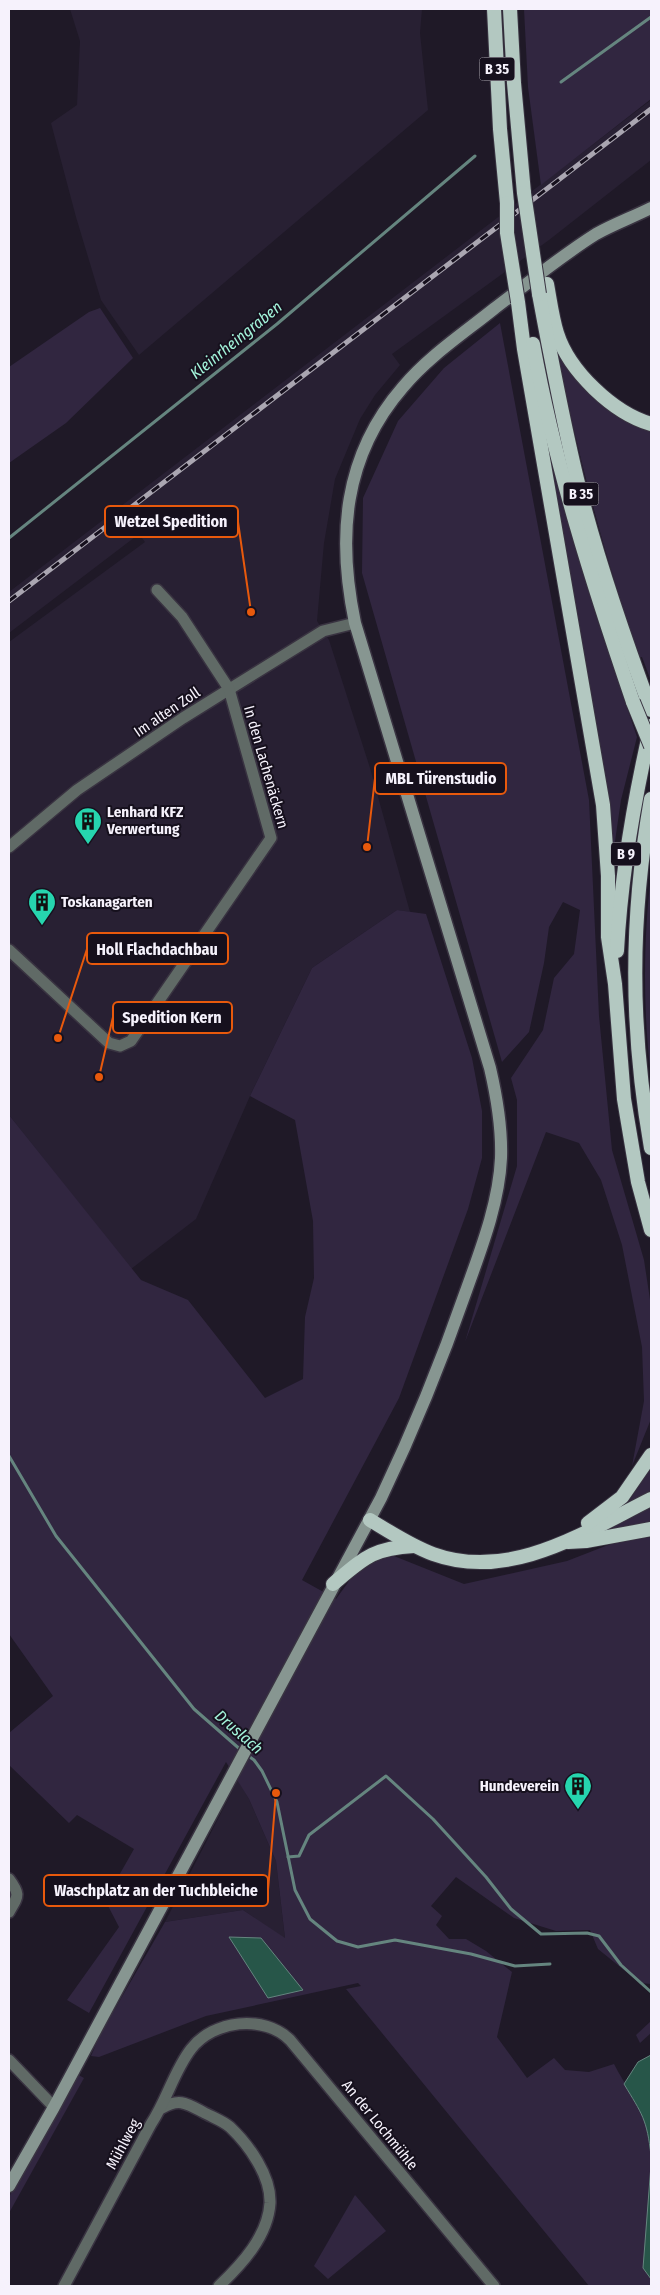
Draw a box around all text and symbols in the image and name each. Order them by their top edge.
road number: B 35 [480,58,514,80]
water label: Kleinrheingraben [186,297,286,383]
road number: B 35 [564,482,598,506]
callout: Wetzel Spedition [105,506,238,537]
text: Wetzel Spedition [115,512,227,531]
street label: Im alten Zoll [130,683,204,741]
street label: In den Lachenäckern [240,704,292,830]
callout: MBL Türenstudio [375,763,506,794]
text: MBL Türenstudio [386,769,497,788]
place label: Lenhard KFZ Verwertung [106,803,184,838]
building icon: Lenhard KFZ Verwertung [73,806,103,845]
road number: B 9 [611,842,641,866]
building icon: Toskanagarten [27,887,57,926]
place label: Toskanagarten [61,893,153,911]
callout: Holl Flachdachbau [87,933,228,964]
text: Holl Flachdachbau [96,940,218,959]
callout: Spedition Kern [113,1002,232,1033]
text: Spedition Kern [122,1008,222,1027]
water label: Druslach [211,1706,267,1758]
building icon: Hundeverein [563,1771,593,1810]
place label: Hundeverein [480,1777,559,1795]
callout: Waschplatz an der Tuchbleiche [44,1875,268,1906]
text: Waschplatz an der Tuchbleiche [54,1881,258,1900]
street label: An der Lochmühle [338,2076,422,2174]
street label: Mühlweg [102,2116,144,2172]

